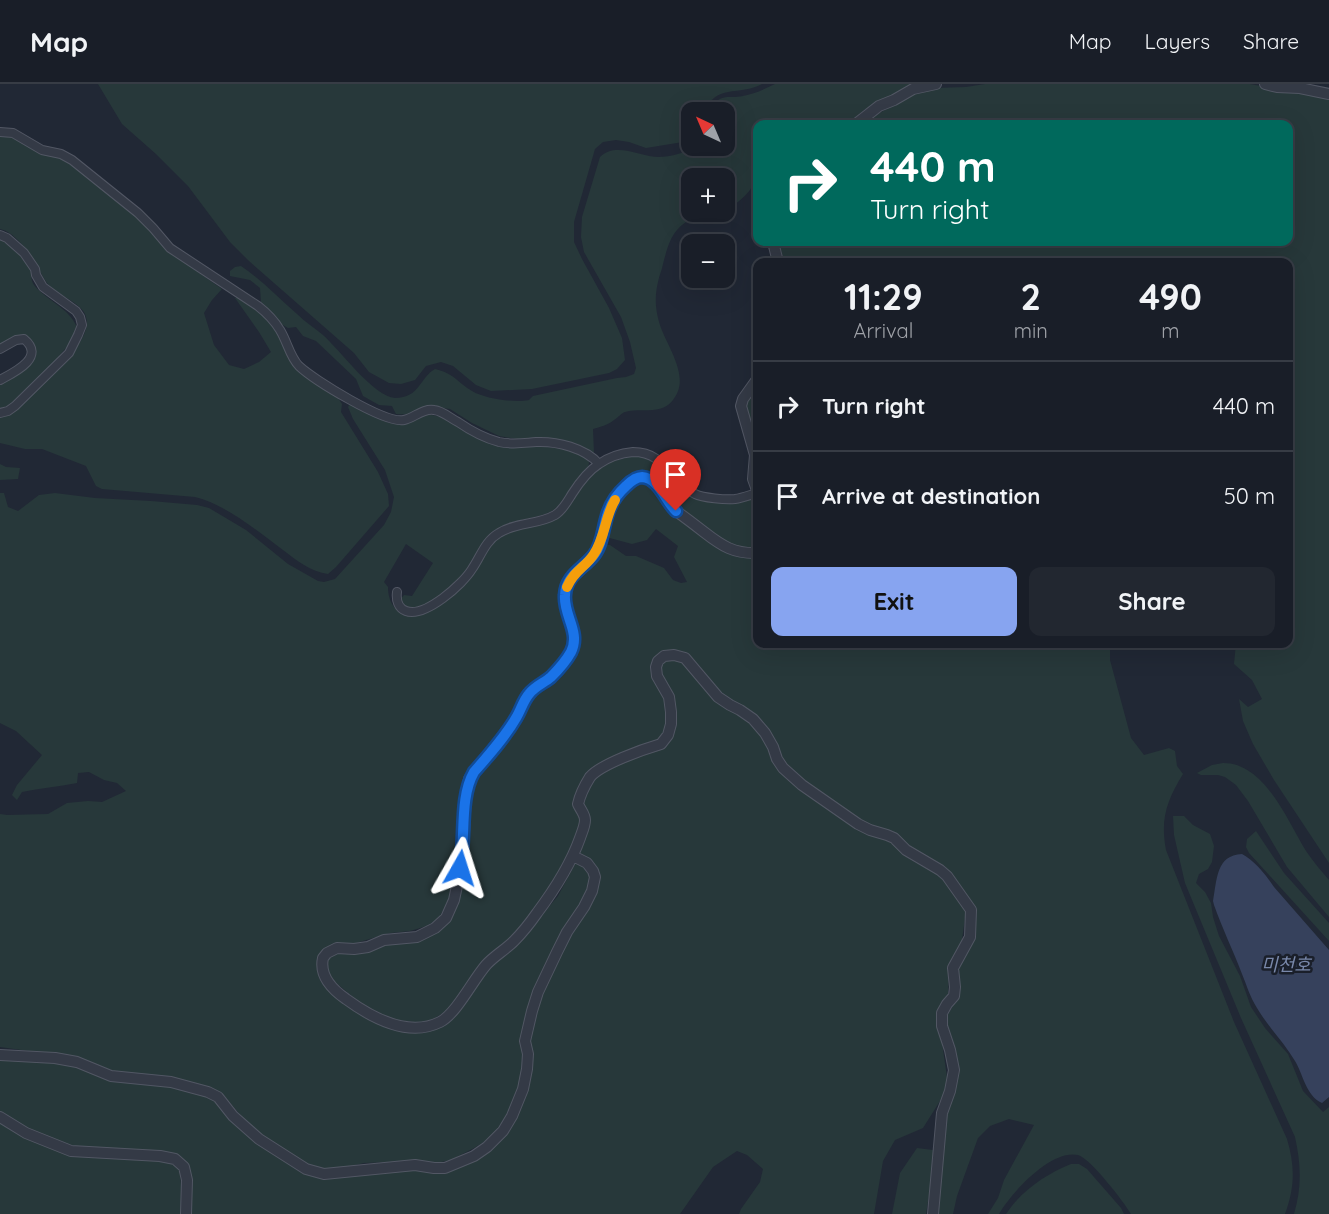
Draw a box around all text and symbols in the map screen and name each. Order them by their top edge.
text: Map [30,24,88,59]
text: Map [1069,28,1112,54]
text: Layers [1145,28,1210,54]
text: Share [1243,28,1299,54]
north arrow [681,102,735,156]
map controls [681,102,735,288]
text: 440 m [870,140,996,193]
icon: right [771,144,849,222]
button: + [681,168,735,222]
text: Turn right [870,192,989,226]
button: − [681,234,735,288]
text: 11:29 [844,274,923,319]
text: 2 [1021,274,1041,319]
text: 490 [1139,274,1202,319]
text: Arrival [853,318,913,343]
text: min [1014,318,1048,343]
text: m [1161,318,1180,343]
icon: right [771,390,804,423]
text: Turn right [822,392,926,420]
text: 440 m [1213,392,1275,420]
pin [650,449,701,511]
icon: arrive [659,458,692,491]
icon: arrive [771,480,804,513]
text: Arrive at destination [822,482,1040,510]
text: 50 m [1224,482,1275,510]
button: Exit [771,567,1017,636]
button: Share [1029,567,1275,636]
position arrow [428,836,492,900]
water label: 미천호 [1261,953,1312,976]

